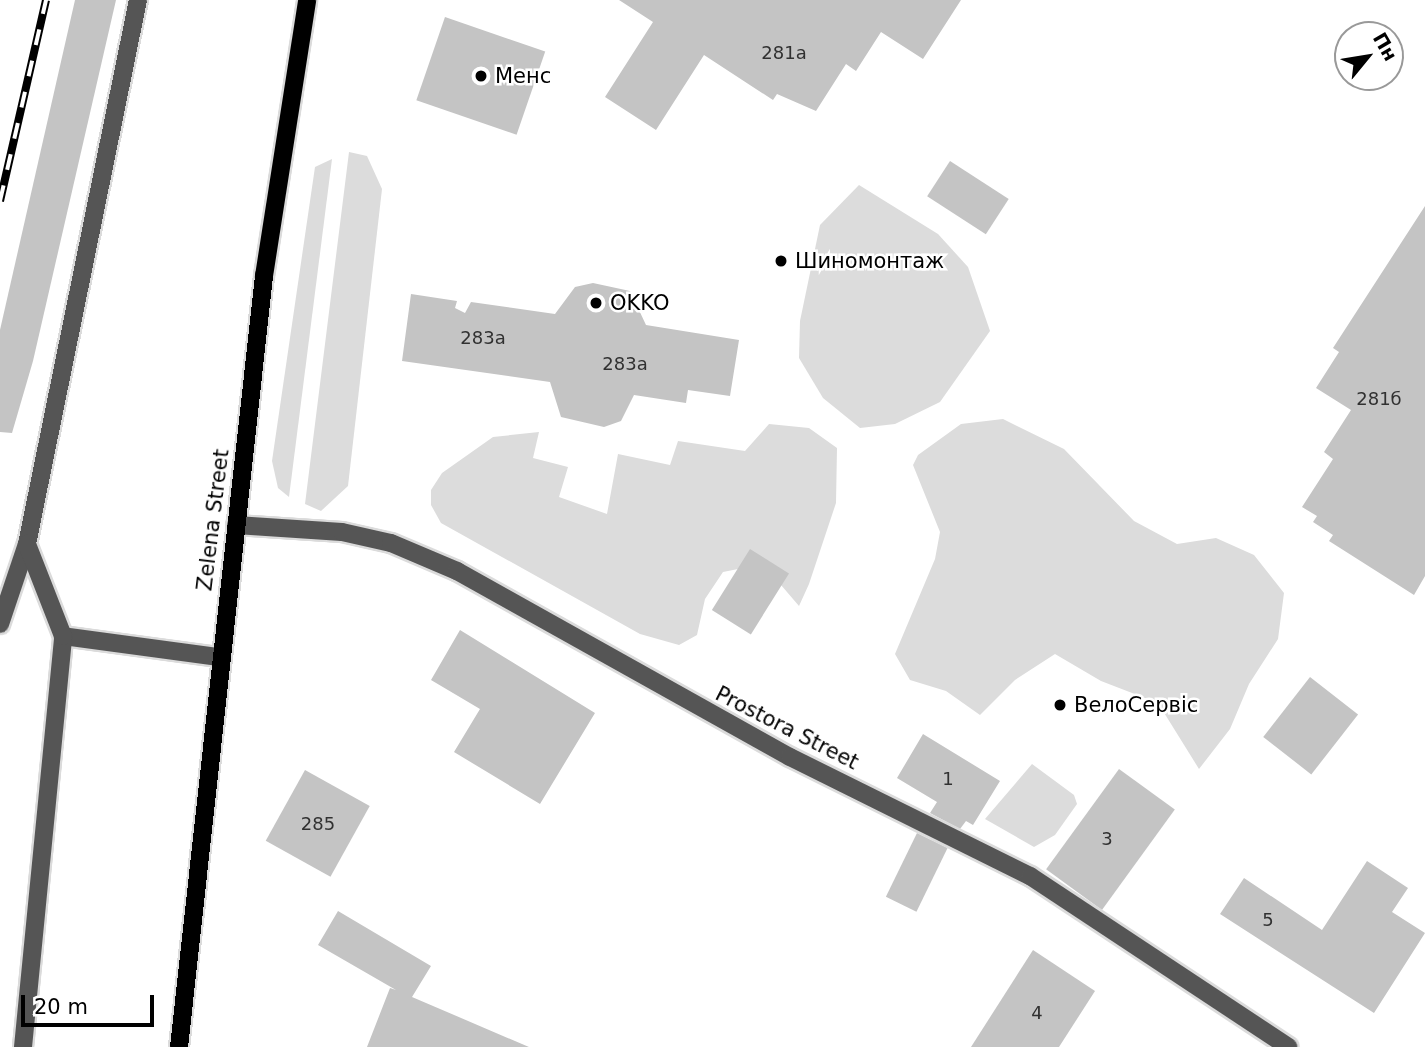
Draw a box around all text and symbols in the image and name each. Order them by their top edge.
north arrow [1334,21,1404,91]
text: Пн [1369,28,1402,65]
house number: 281а [761,42,807,64]
place label: Менс [495,63,551,89]
marker: Менс [473,68,489,84]
place label: Шиномонтаж [795,248,944,274]
marker: Шиномонтаж [773,253,789,269]
place label: OKKO [610,290,669,316]
marker: OKKO [588,295,604,311]
house number: 283а [460,327,506,349]
house number: 283а [602,353,648,375]
house number: 281б [1356,388,1402,410]
street label: Zelena Street [192,448,234,592]
street label: Prostora Street [711,681,863,775]
place label: ВелоСервіс [1074,692,1198,718]
marker: ВелоСервіс [1052,697,1068,713]
house number: 1 [942,768,954,790]
house number: 285 [301,813,335,835]
house number: 3 [1101,828,1113,850]
house number: 5 [1262,909,1274,931]
scale bar [24,981,158,1025]
text: 20 m [34,995,88,1019]
house number: 4 [1031,1002,1043,1024]

